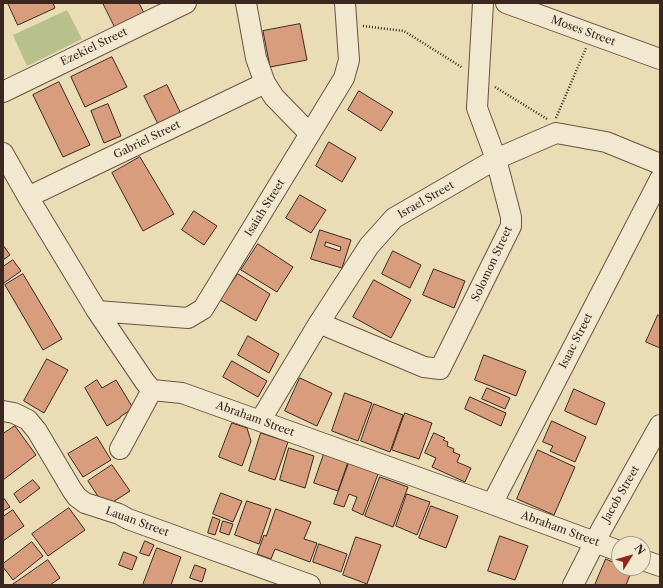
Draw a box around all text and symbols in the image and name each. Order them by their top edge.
street label: Moses Street [549,13,617,49]
street label: Ezekiel Street [58,25,130,69]
street label: Gabriel Street [111,118,183,162]
street label: Isaiah Street [242,177,288,239]
street label: Israel Street [396,179,456,221]
street label: Solomon Street [469,224,515,304]
street label: Isaac Street [556,311,596,371]
street label: Abraham Street [214,399,296,439]
street label: Jacob Street [600,464,642,524]
street label: Lauan Street [103,504,171,540]
street label: Abraham Street [519,509,601,549]
north arrow [611,536,651,576]
text: N [631,541,648,557]

